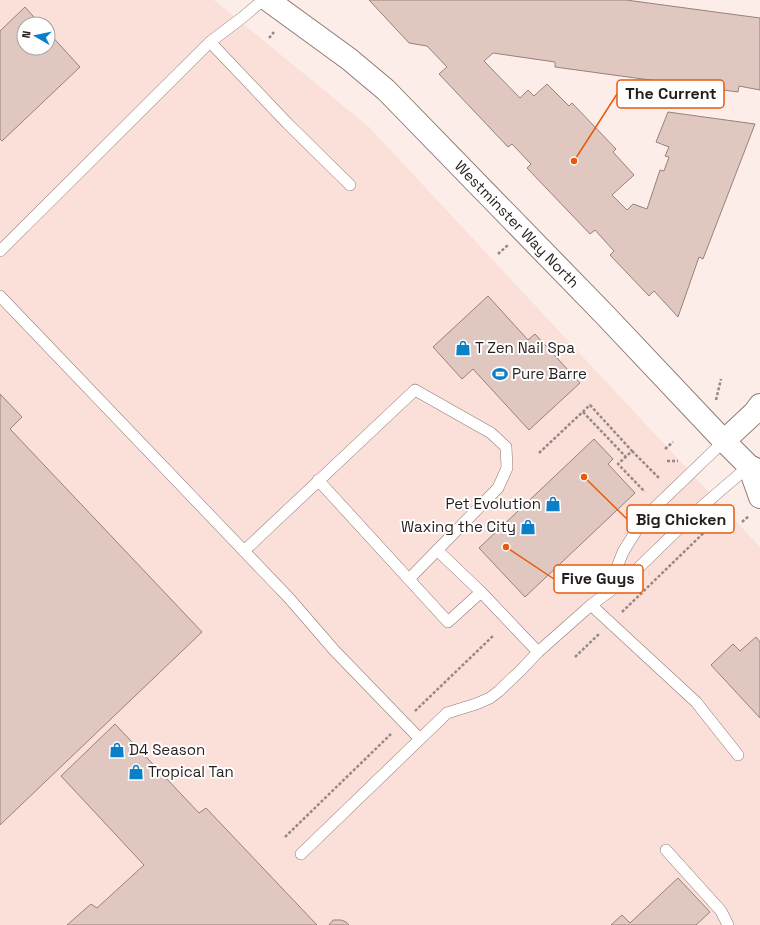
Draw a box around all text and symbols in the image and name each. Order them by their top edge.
north arrow [16,16,56,56]
text: N [19,30,34,39]
callout: The Current [617,80,724,108]
text: The Current [625,83,717,104]
street label: Westminster Way North [451,156,583,292]
place label: T Zen Nail Spa [475,338,575,357]
shop icon: T Zen Nail Spa [454,339,472,357]
place label: Pure Barre [512,364,587,383]
sports icon: Pure Barre [491,365,509,383]
place label: Pet Evolution [445,494,541,513]
shop icon: Pet Evolution [544,495,562,513]
callout: Big Chicken [627,505,734,533]
text: Big Chicken [636,509,726,530]
place label: Waxing the City [401,517,516,536]
shop icon: Waxing the City [519,518,537,536]
callout: Five Guys [554,565,643,593]
text: Five Guys [561,568,635,589]
place label: D4 Season [129,740,205,759]
shop icon: D4 Season [108,741,126,759]
place label: Tropical Tan [148,762,234,781]
shop icon: Tropical Tan [127,763,145,781]

